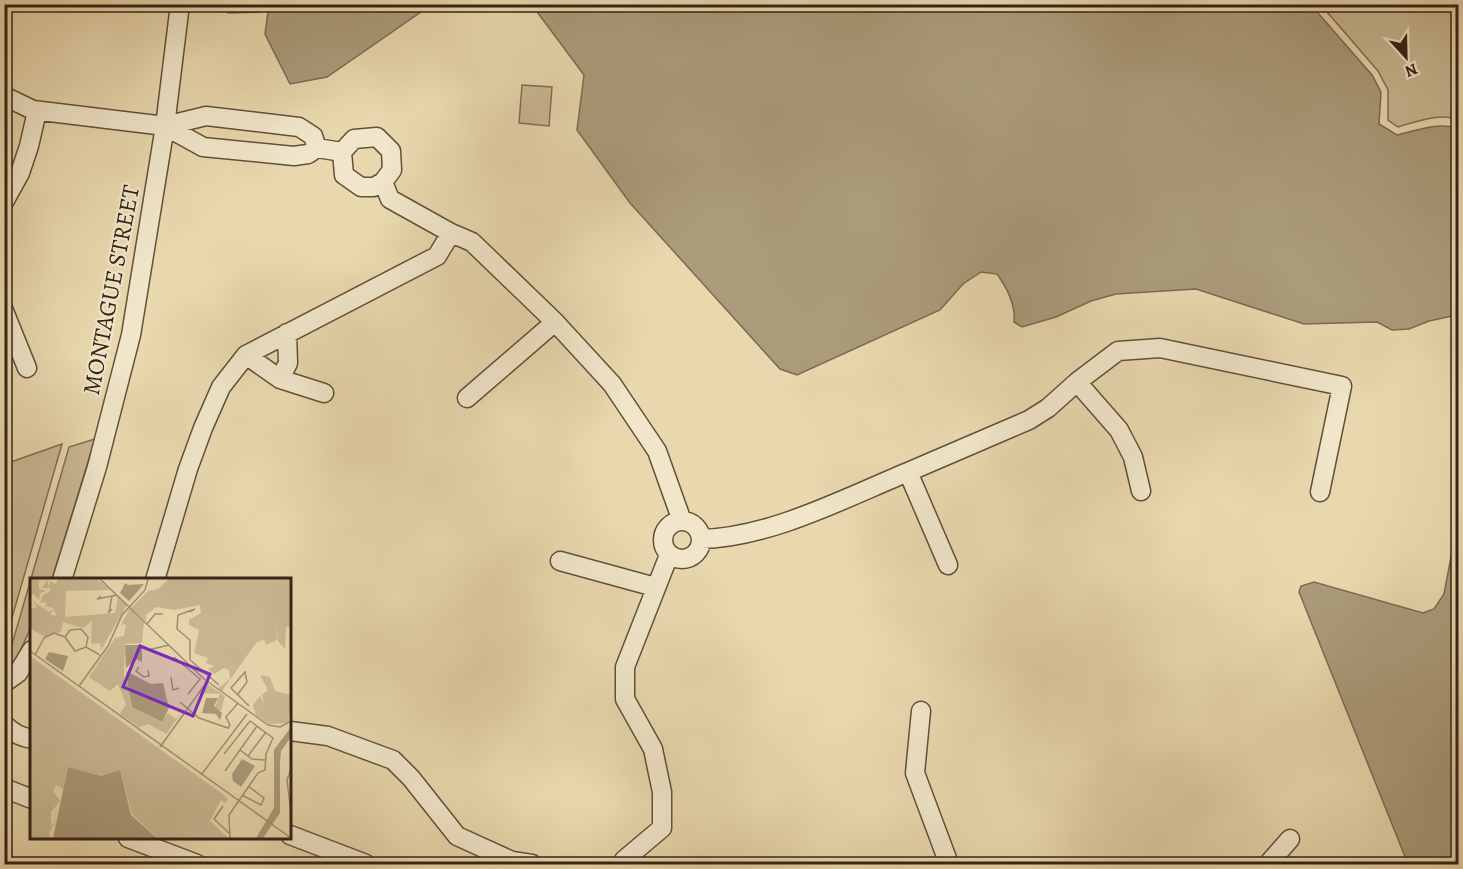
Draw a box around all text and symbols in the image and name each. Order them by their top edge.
north arrow [1376,27,1436,87]
text: N [1401,58,1421,82]
street label: MONTAGUE STREET [75,182,147,398]
inset map [30,578,291,839]

